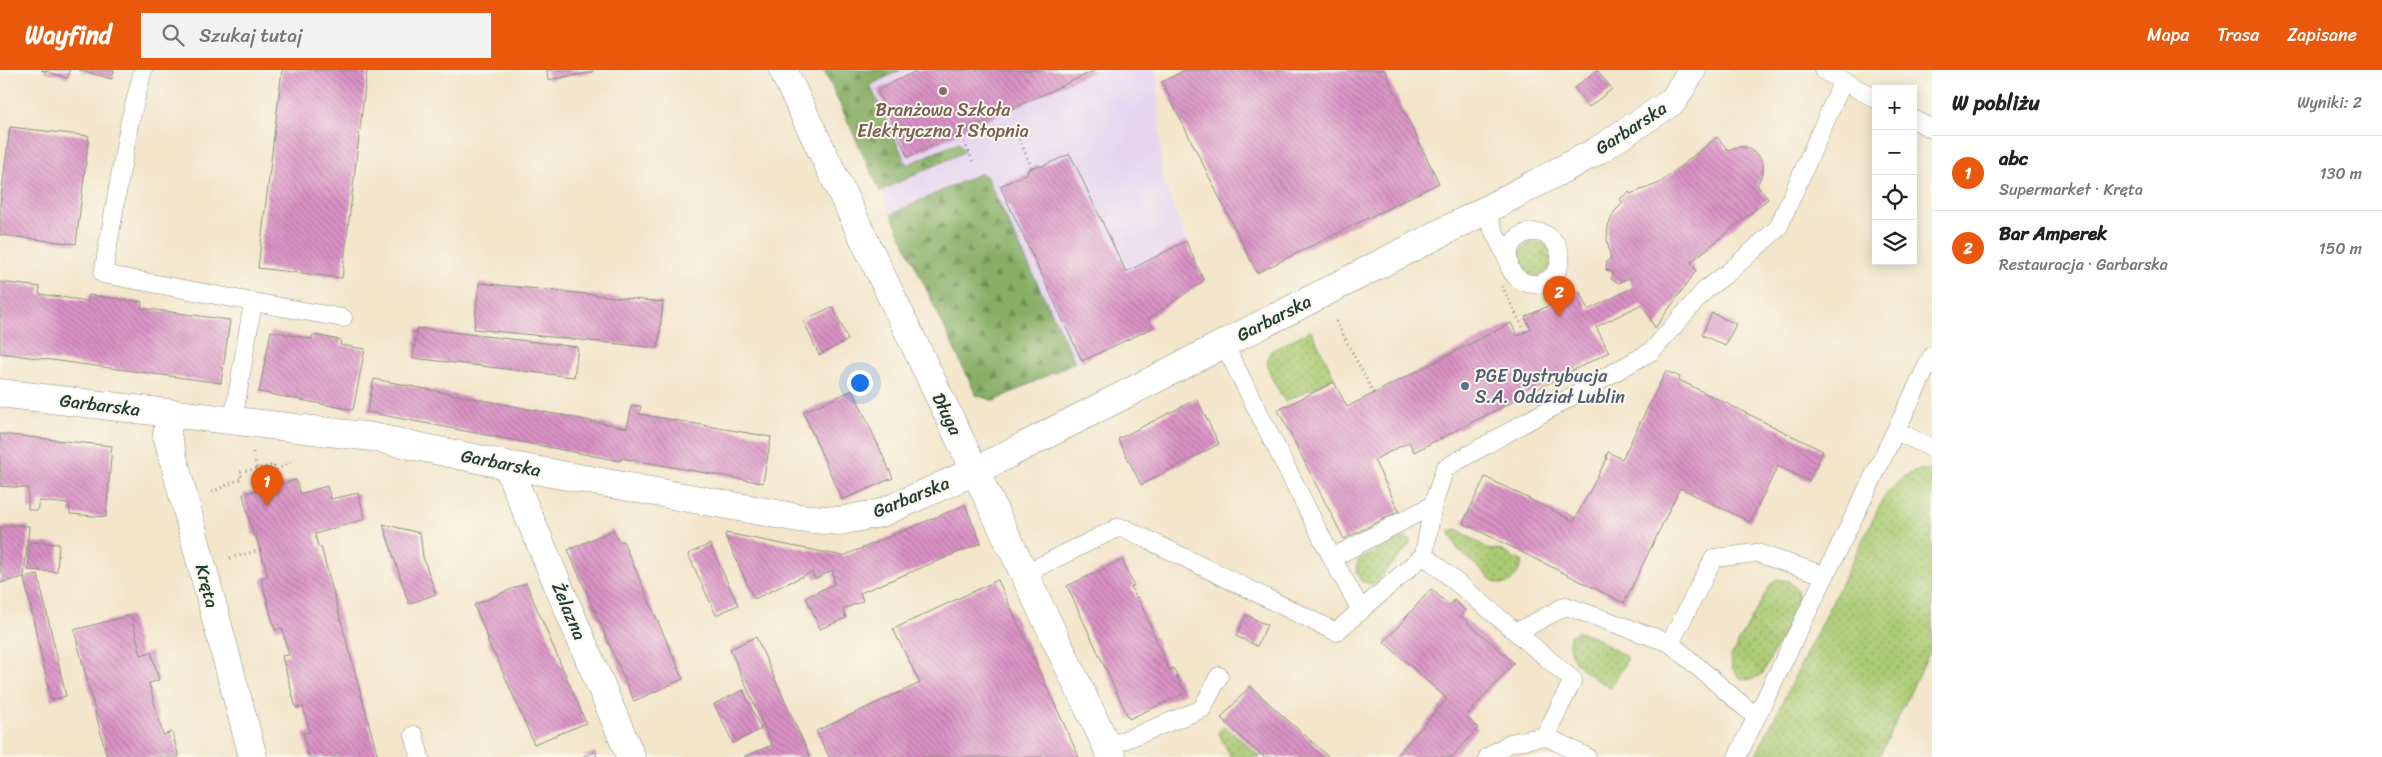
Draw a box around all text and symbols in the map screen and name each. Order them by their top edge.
search box [141,13,491,58]
text: Wayfind [25,14,111,56]
text: Szukaj tutaj [199,19,303,52]
text: Mapa [2147,19,2189,51]
text: Trasa [2217,19,2259,51]
text: Zapisane [2287,19,2357,51]
icon: search [159,21,187,49]
text: W pobliżu [1952,84,2040,122]
marker: Branżowa Szkoła Elektryczna I Stopnia [937,85,949,97]
map controls [1872,85,1917,265]
button: + [1872,85,1917,130]
text: Wyniki: 2 [2297,88,2362,117]
street label: Garbarska [1589,93,1673,163]
place label: Branżowa Szkoła Elektryczna I Stopnia [857,94,1029,147]
button: − [1872,130,1917,175]
text: abc [1999,142,2028,175]
text: 1 [1965,159,1971,188]
text: 130 m [2320,159,2362,188]
button: locate [1872,175,1917,220]
text: Supermarket · Kręta [1999,175,2143,204]
text: Bar Amperek [1999,217,2107,250]
button: layers [1872,220,1917,265]
text: 2 [1963,234,1973,263]
text: 150 m [2319,234,2362,263]
text: Restauracja · Garbarska [1999,250,2168,279]
pin: 2 [1543,276,1575,317]
street label: Garbarska [1231,285,1317,351]
place label: PGE Dystrybucja S.A. Oddział Lublin [1475,360,1625,413]
your location [847,370,873,396]
marker: PGE Dystrybucja S.A. Oddział Lublin [1459,380,1471,392]
street label: Garbarska [58,384,142,426]
street label: Długa [923,387,972,442]
street label: Garbarska [458,440,544,486]
pin: 1 [251,465,283,506]
street label: Garbarska [868,467,954,527]
street label: Kręta [186,560,228,612]
street label: Żelazna [542,577,596,645]

